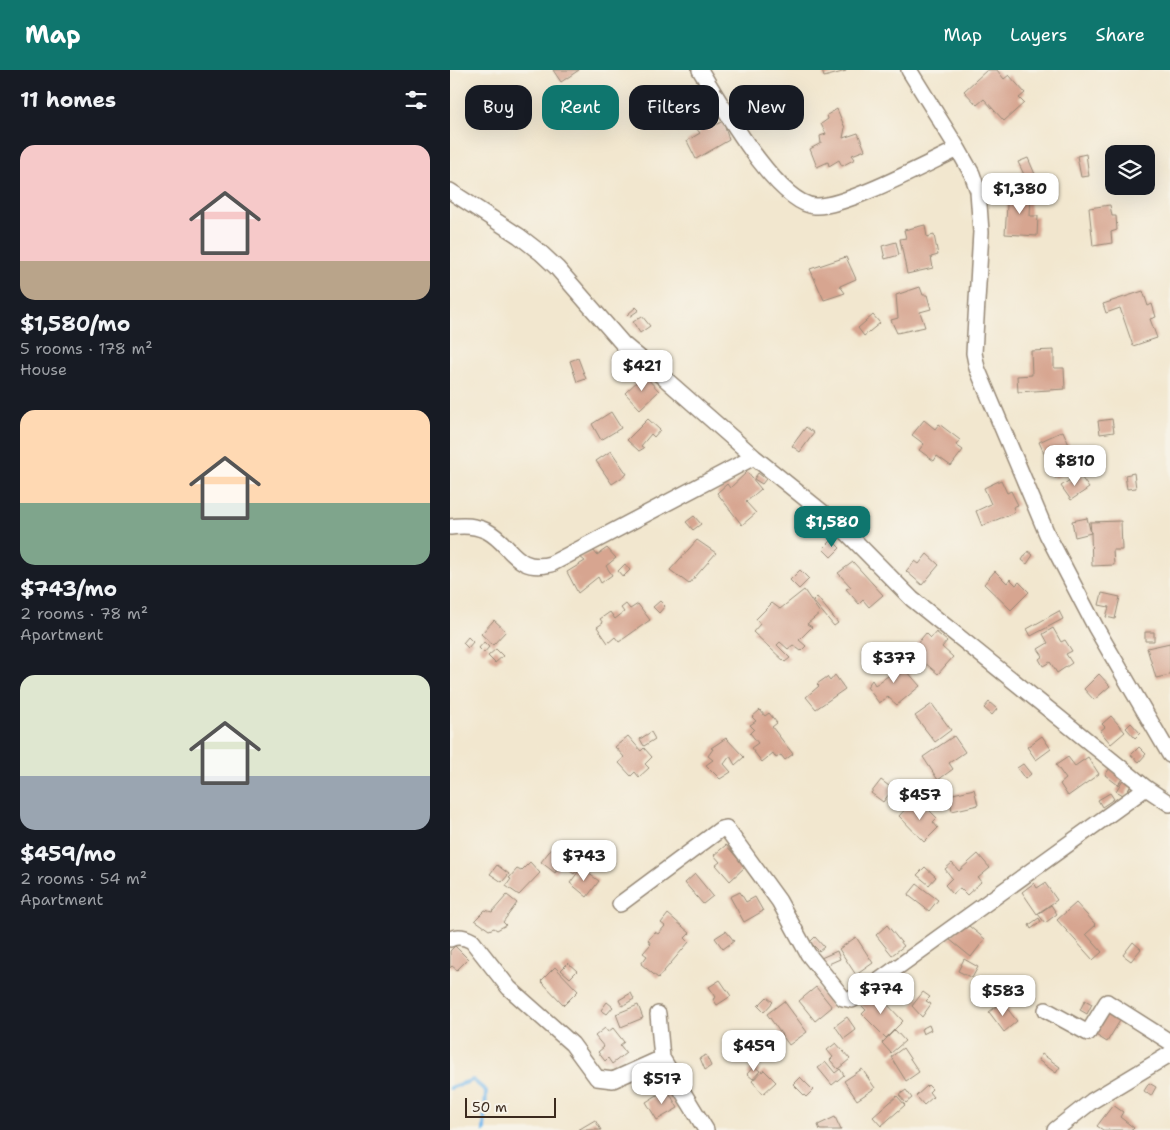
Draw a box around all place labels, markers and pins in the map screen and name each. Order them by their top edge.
pin: $1,380 [979,172,1061,215]
pin: $421 [612,350,672,392]
pin: $810 [1045,444,1105,487]
pin: $1,580 [791,506,873,548]
pin: $377 [864,642,924,684]
pin: $457 [890,778,950,821]
pin: $743 [554,840,614,882]
pin: $774 [851,972,911,1015]
pin: $583 [973,974,1033,1017]
pin: $459 [724,1030,784,1072]
pin: $517 [632,1062,692,1105]

